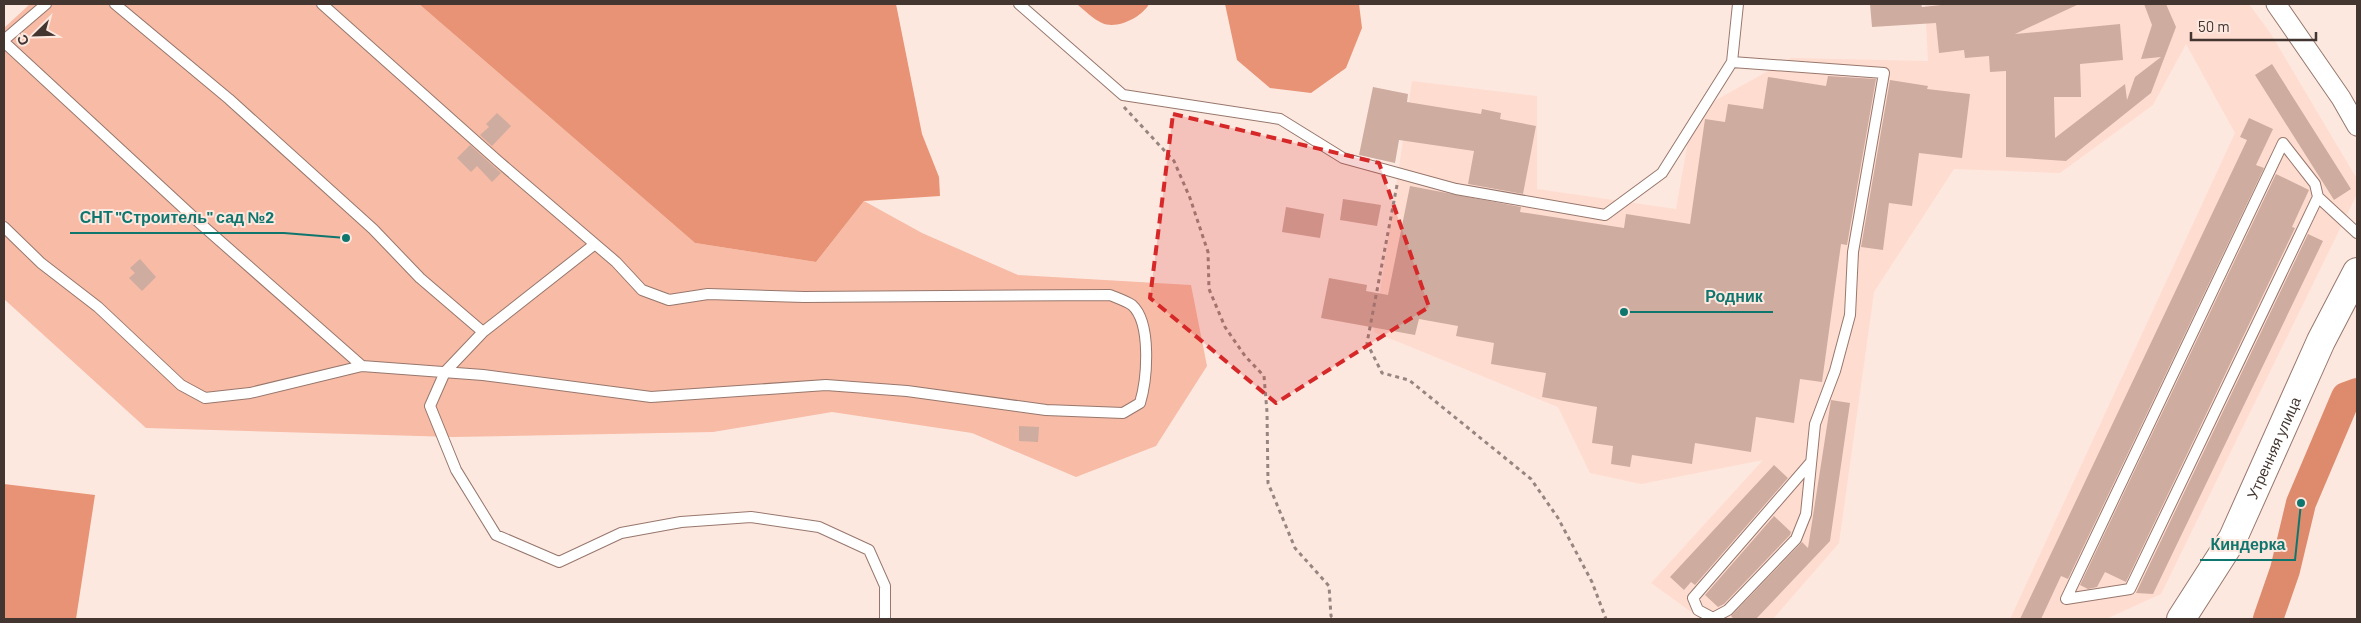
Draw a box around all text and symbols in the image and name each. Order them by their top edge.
north arrow [10,10,60,60]
scale bar [2191,10,2316,42]
text: 50 m [2198,17,2230,35]
text: С [13,32,32,48]
callout: СНТ "Строитель" сад №2 [70,202,284,233]
text: СНТ "Строитель" сад №2 [80,207,274,226]
callout: Родник [1695,281,1773,312]
text: Родник [1705,286,1764,305]
street label: Утренняя улица [2243,393,2304,502]
callout: Киндерка [2200,529,2295,560]
text: Киндерка [2211,534,2286,553]

